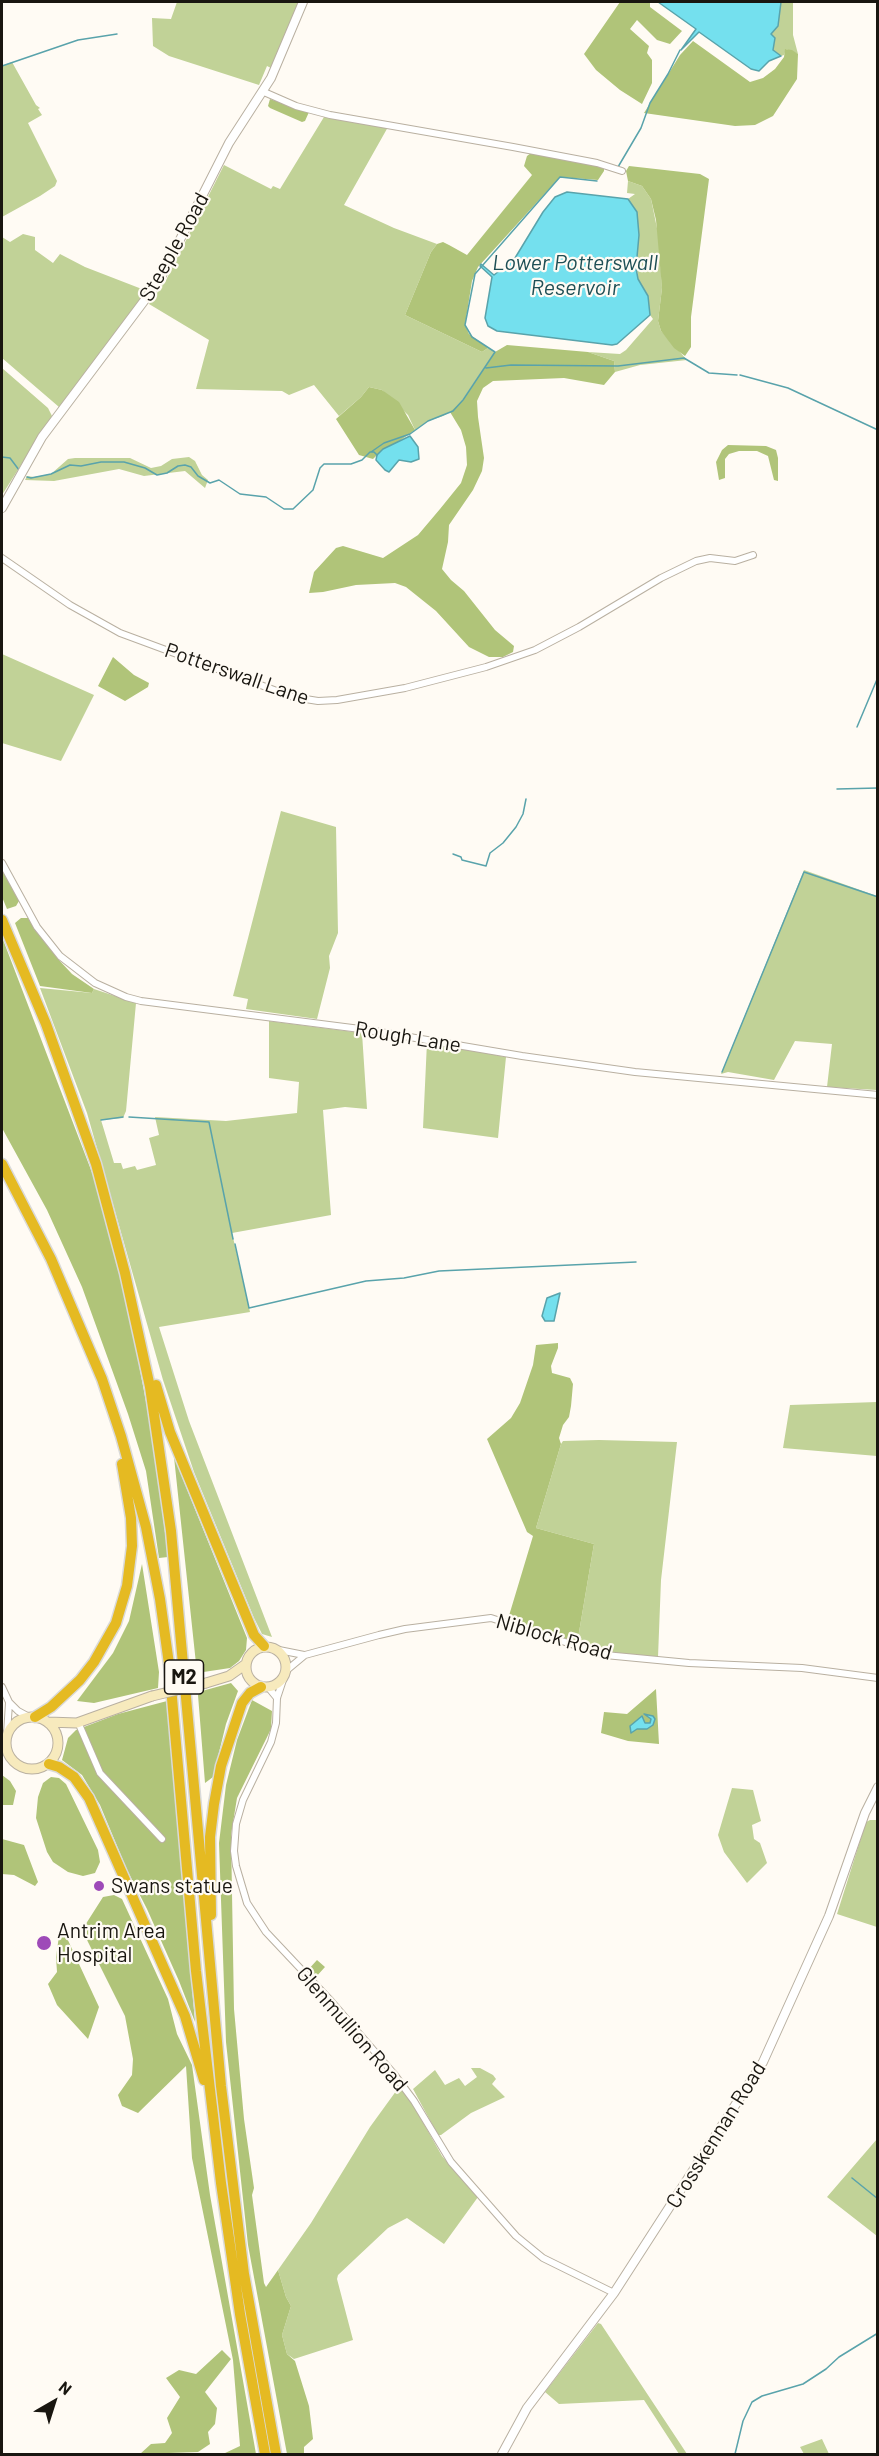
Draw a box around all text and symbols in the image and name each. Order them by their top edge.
street label: Steeple Road [134,188,214,306]
water label: Lower Potterswall Reservoir [492,250,658,302]
street label: Potterswall Lane [161,637,313,711]
street label: Rough Lane [353,1016,463,1058]
street label: Niblock Road [493,1608,615,1666]
road number: M2 [164,1660,204,1694]
place label: Swans statue [111,1873,233,1899]
marker: Swans statue [92,1879,106,1893]
place label: Antrim Area Hospital [57,1918,165,1968]
marker: Antrim Area Hospital [35,1934,53,1952]
street label: Glenmullion Road [291,1961,413,2097]
street label: Crosskennan Road [661,2057,771,2213]
north arrow [24,2372,84,2432]
text: N [56,2377,76,2398]

